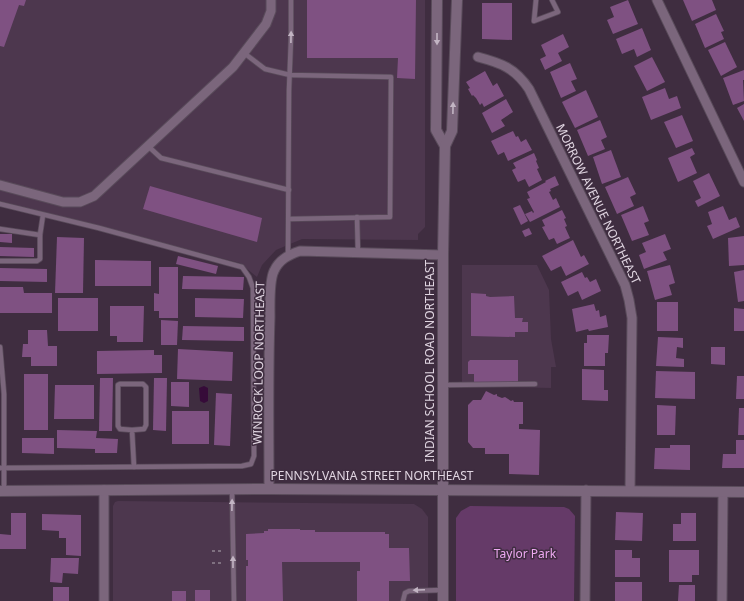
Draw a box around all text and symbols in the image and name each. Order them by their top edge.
one-way arrow [288,30,294,43]
one-way arrow [434,33,440,46]
one-way arrow [449,102,456,114]
street label: MORROW AVENUE NORTHEAST [552,121,645,287]
street label: INDIAN SCHOOL ROAD NORTHEAST [421,259,438,462]
street label: WINROCK LOOP NORTHEAST [249,281,268,445]
street label: PENNSYLVANIA STREET NORTHEAST [271,467,474,484]
one-way arrow [228,499,235,511]
park label: Taylor Park [494,545,557,562]
one-way arrow [230,555,236,568]
one-way arrow [412,587,425,593]

